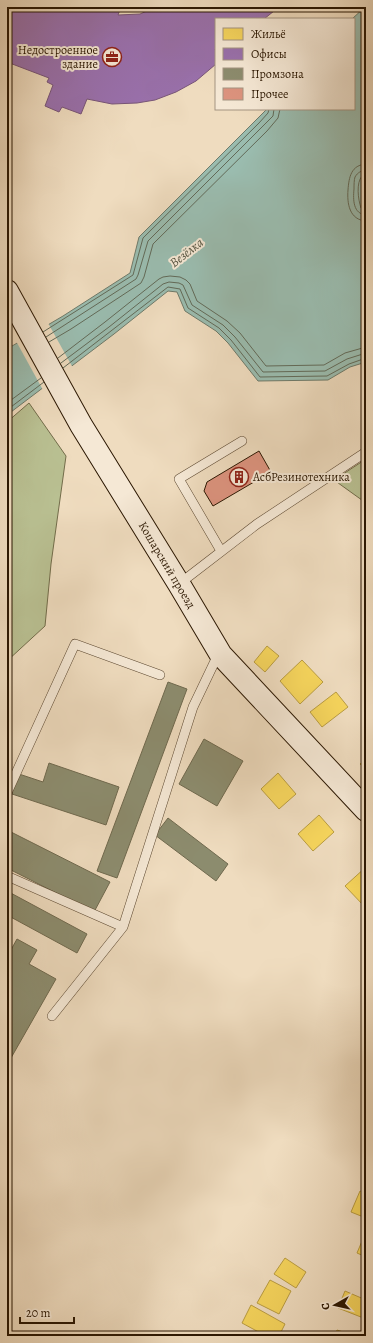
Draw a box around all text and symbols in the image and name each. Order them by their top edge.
legend [215,18,355,110]
text: Жильё [251,26,286,42]
place label: Недостроенное здание [18,42,98,72]
office icon: Недостроенное здание [101,46,123,68]
text: Офисы [251,46,287,62]
text: Промзона [251,66,304,82]
text: Прочее [251,86,289,102]
water label: Везёлка [166,234,207,271]
building icon: АсбРезинотехника [228,466,250,488]
place label: АсбРезинотехника [252,469,350,485]
street label: Кошарский проезд [135,519,199,611]
north arrow [315,1285,355,1325]
scale bar [20,1299,74,1325]
text: С [318,1302,333,1311]
text: 20 m [26,1305,50,1321]

